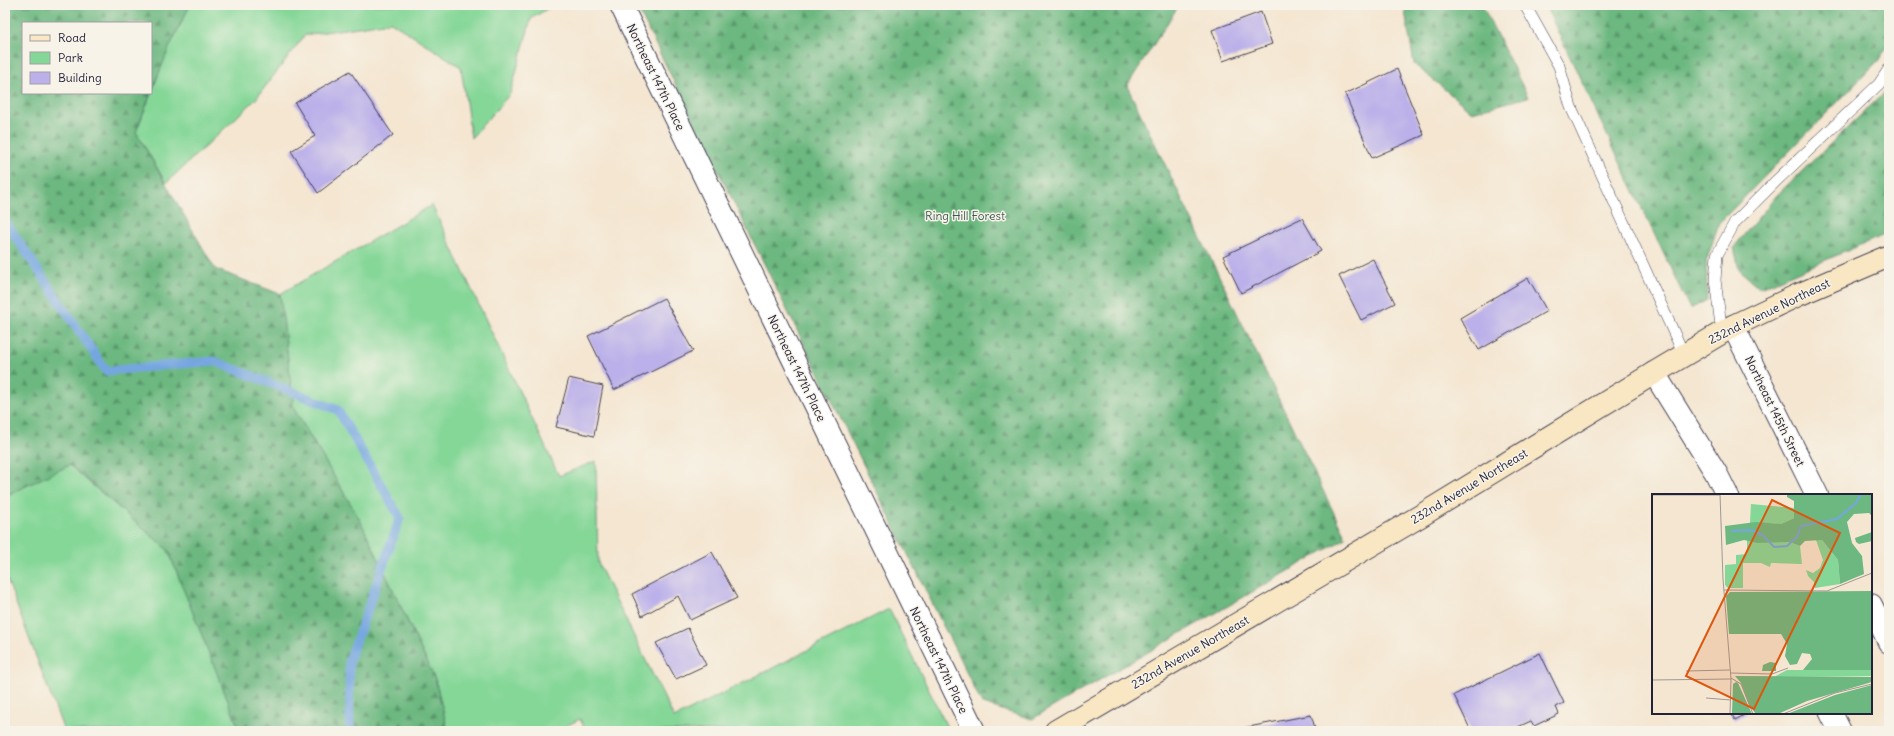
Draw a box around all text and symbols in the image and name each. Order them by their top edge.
street label: Northeast 147th Place [624,21,688,133]
legend [22,22,152,94]
text: Road [58,30,86,45]
text: Park [58,50,83,65]
text: Building [58,70,102,85]
park label: Ring Hill Forest [925,208,1005,223]
street label: 232nd Avenue Northeast [1706,275,1832,347]
street label: Northeast 147th Place [765,312,829,424]
street label: Northeast 145th Street [1742,353,1808,469]
street label: 232nd Avenue Northeast [1408,445,1530,527]
inset map [1652,494,1872,714]
street label: Northeast 147th Place [907,604,971,716]
street label: 232nd Avenue Northeast [1128,612,1252,692]

